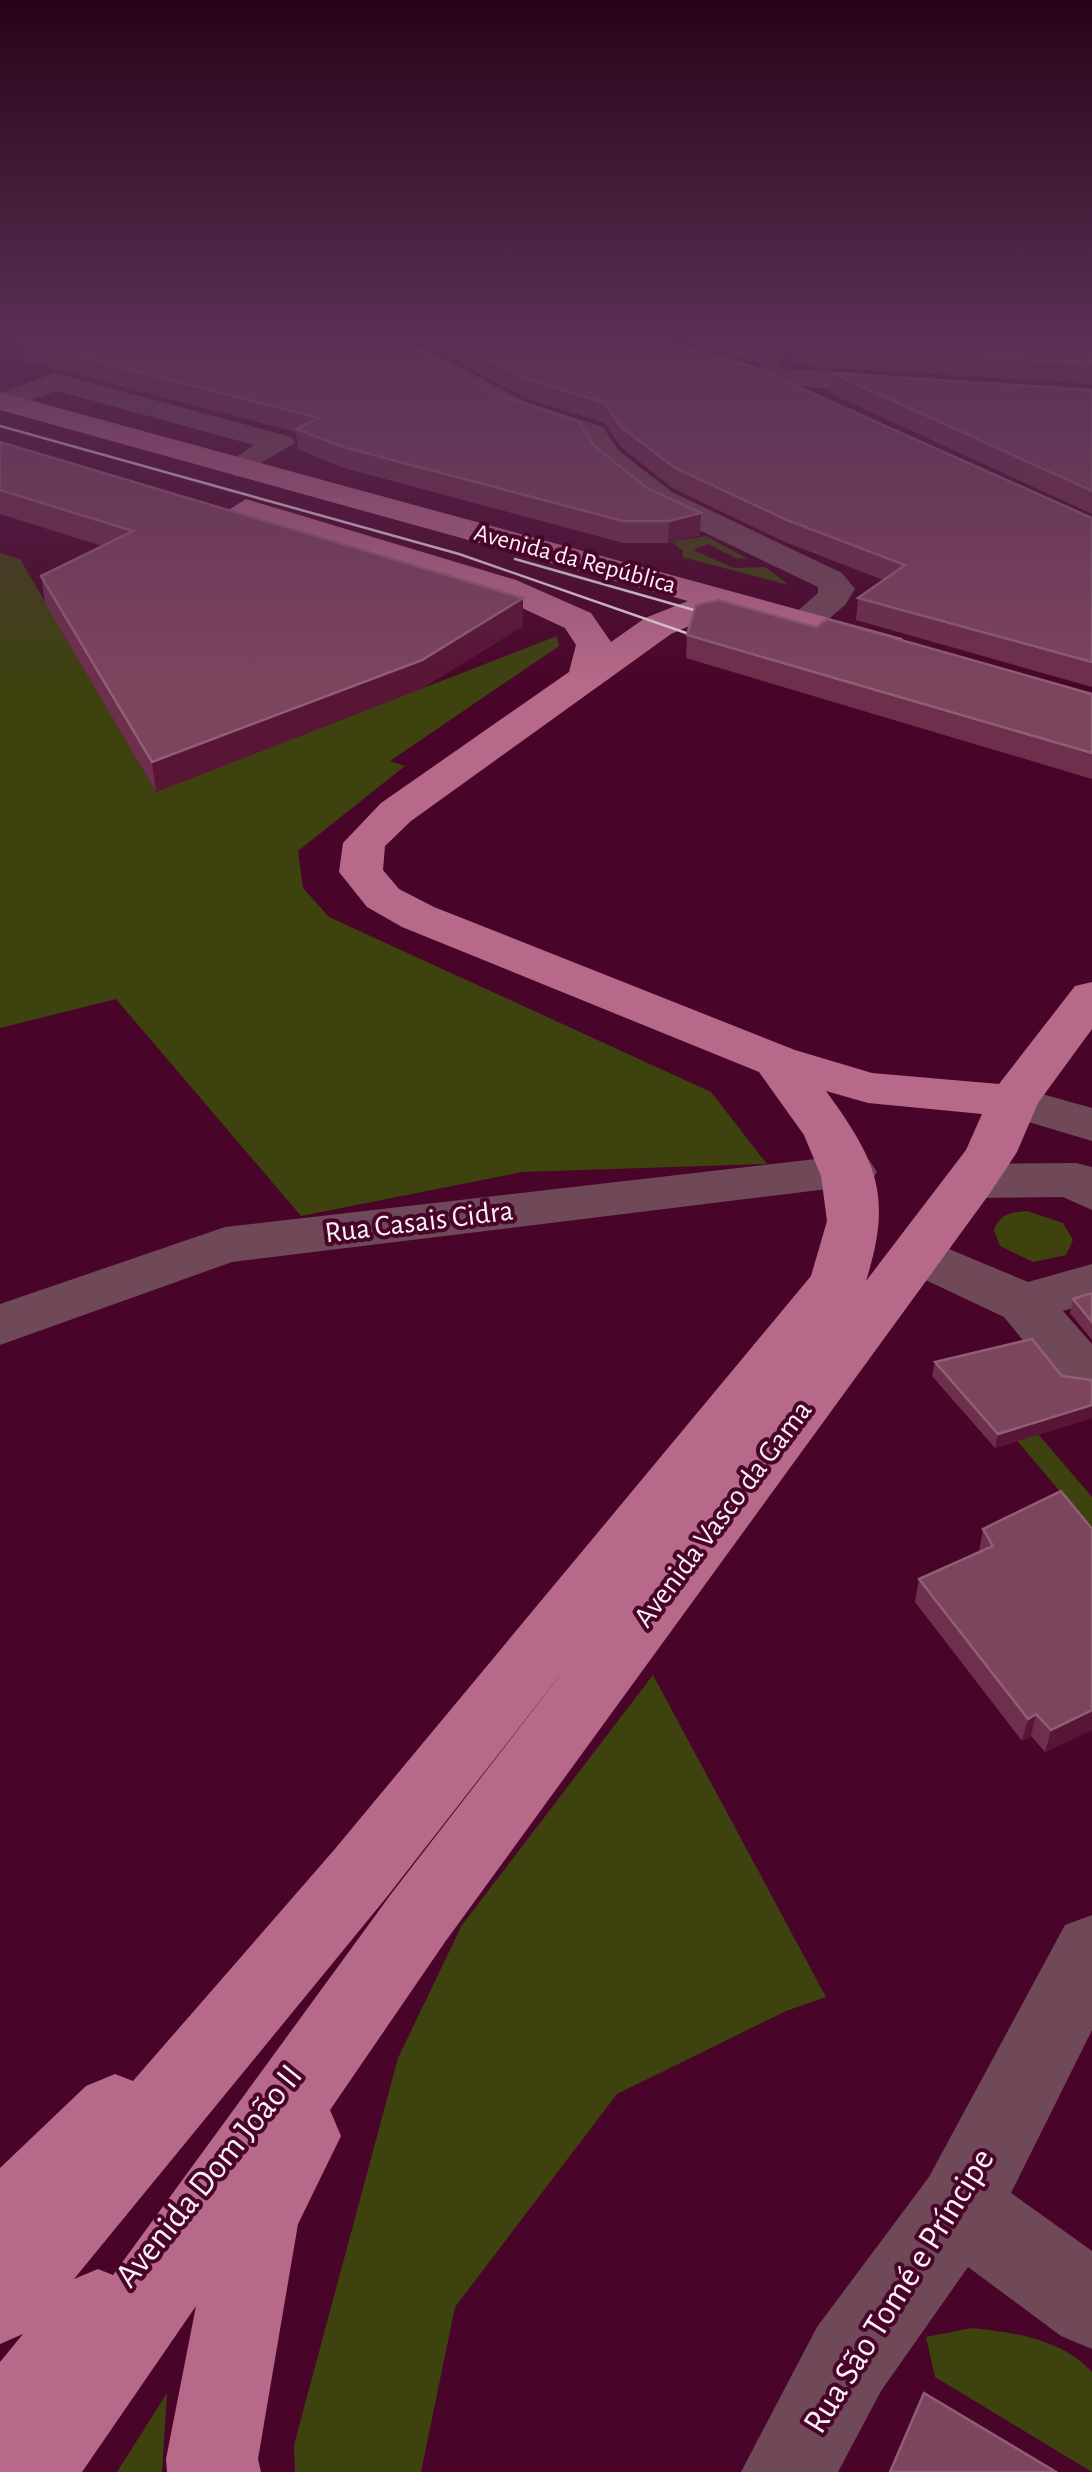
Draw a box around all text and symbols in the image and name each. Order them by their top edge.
street label: Avenida da República [471,520,679,598]
street label: Rua Casais Cidra [323,1196,515,1248]
street label: Avenida Vasco da Gama [628,1395,818,1633]
street label: Avenida Dom João II [109,2058,309,2294]
street label: Rua São Tomé e Príncipe [797,2142,1001,2440]

